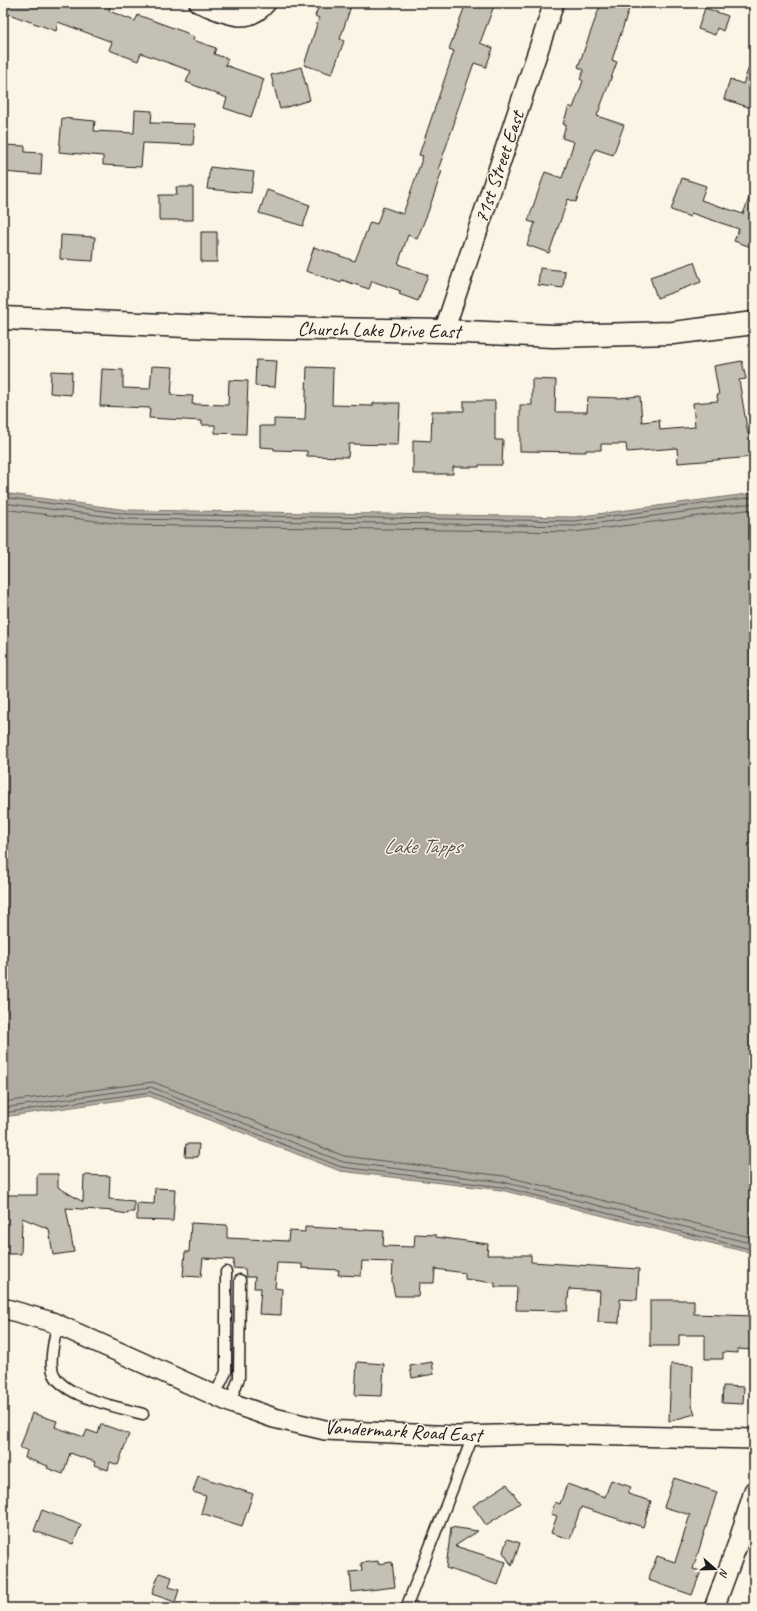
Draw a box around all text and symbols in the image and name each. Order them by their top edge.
street label: 71st Street East [468,106,531,226]
street label: Church Lake Drive East [297,316,464,344]
water label: Lake Tapps [384,833,464,859]
street label: Vandermark Road East [324,1414,486,1448]
north arrow [695,1549,735,1589]
text: N [716,1567,732,1580]

